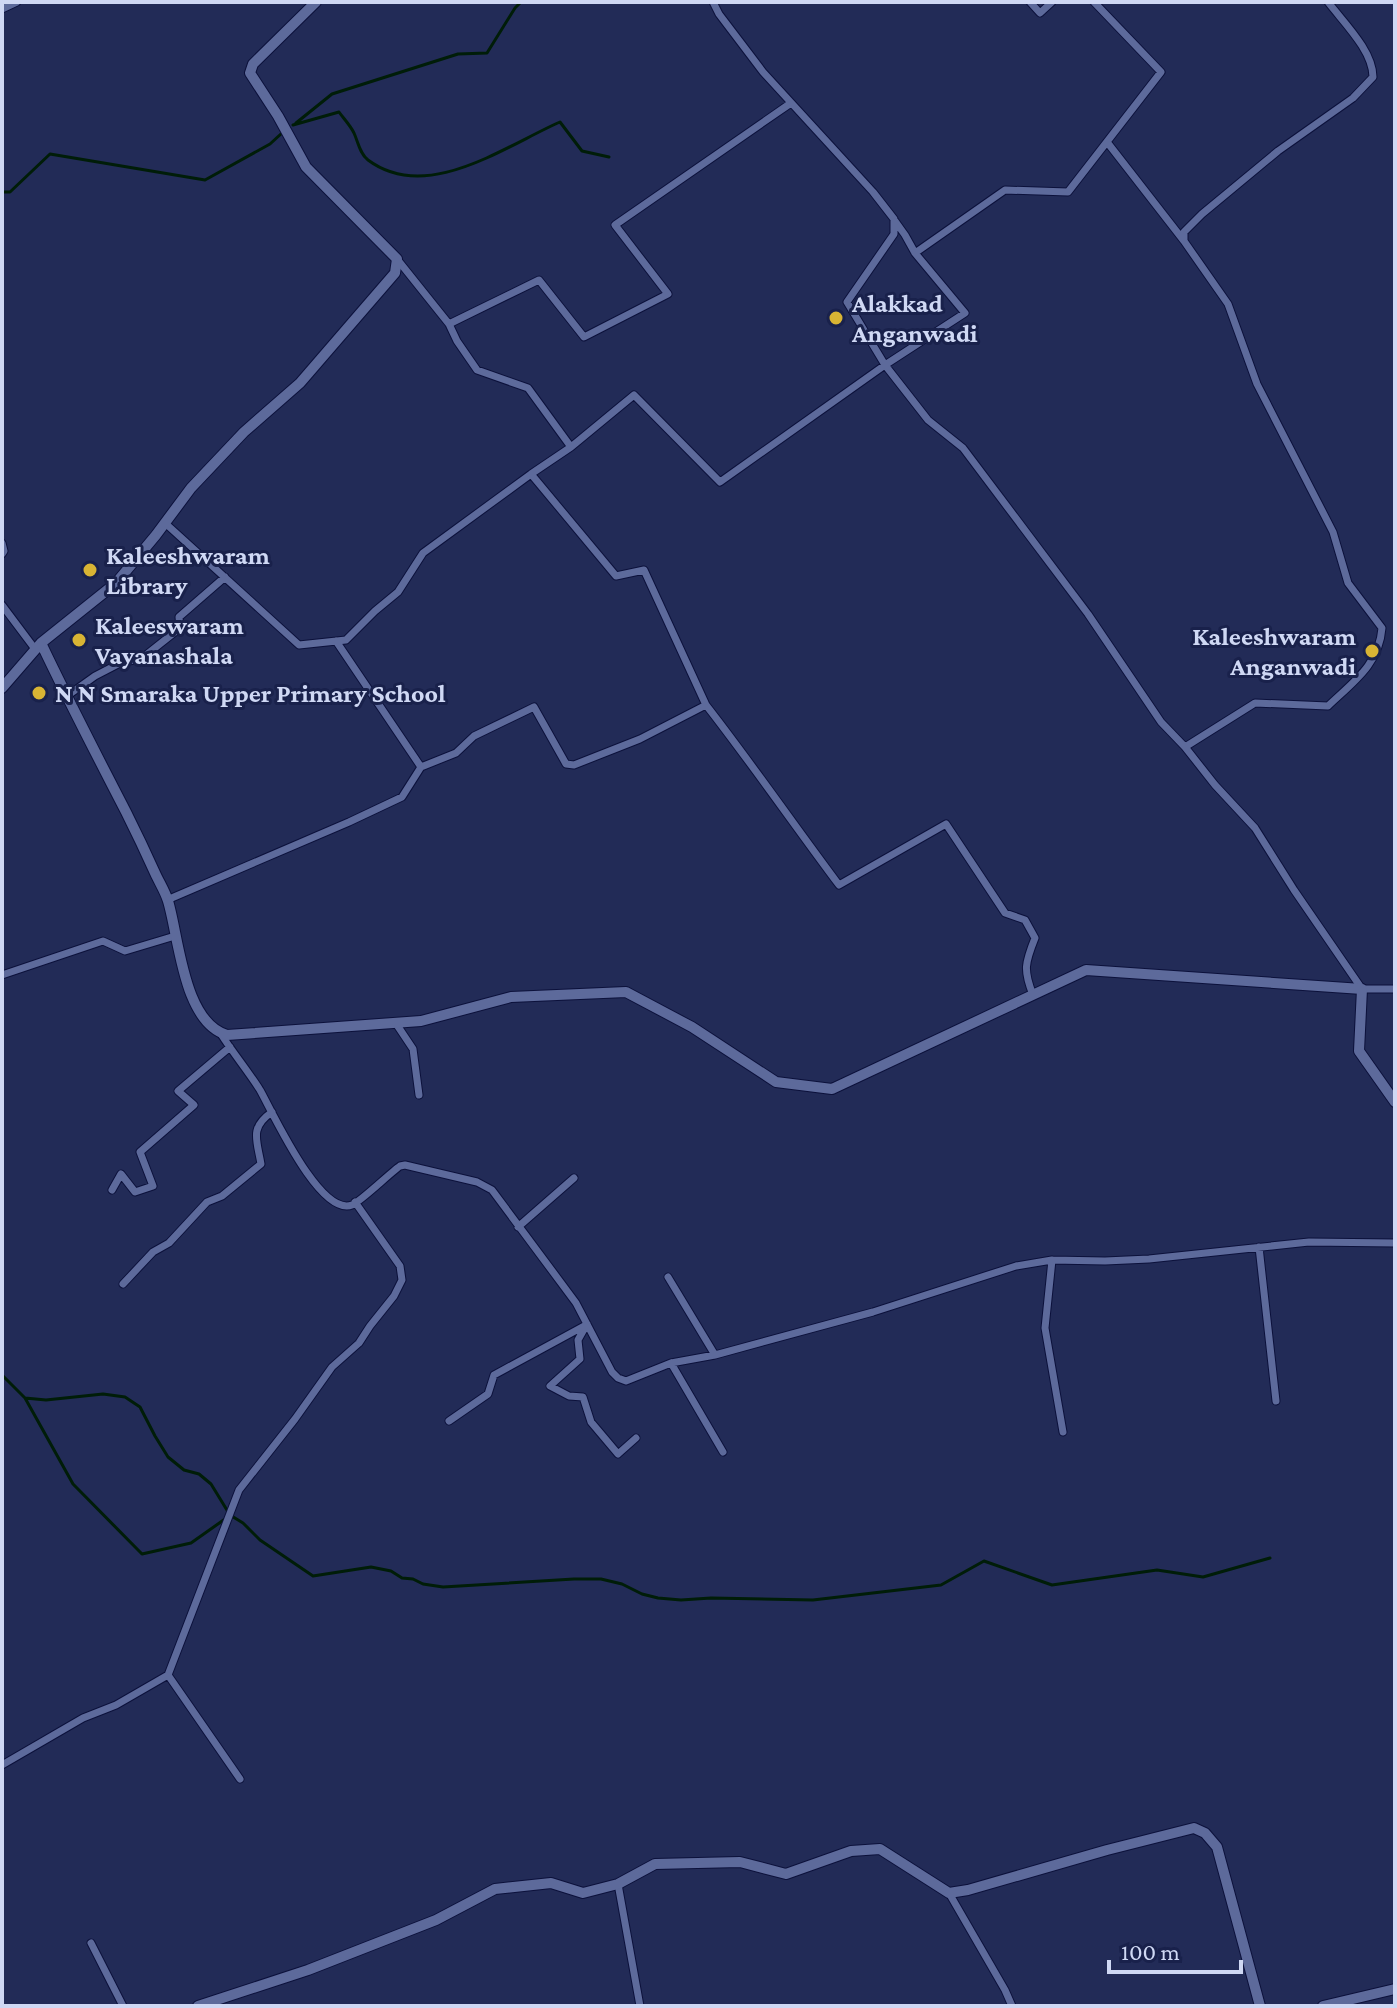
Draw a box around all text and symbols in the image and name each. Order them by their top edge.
place label: Alakkad Anganwadi [851,289,978,348]
marker: Alakkad Anganwadi [827,309,845,327]
place label: Kaleeshwaram Library [106,541,270,600]
marker: Kaleeshwaram Library [81,561,99,579]
place label: Kaleeswaram Vayanashala [94,611,244,670]
place label: Kaleeshwaram Anganwadi [1192,622,1356,681]
marker: Kaleeswaram Vayanashala [70,631,88,649]
marker: Kaleeshwaram Anganwadi [1363,642,1381,660]
place label: N N Smaraka Upper Primary School [55,679,446,708]
marker: N N Smaraka Upper Primary School [30,684,48,702]
scale bar [1109,1924,1241,1974]
text: 100 m [1121,1938,1180,1965]

